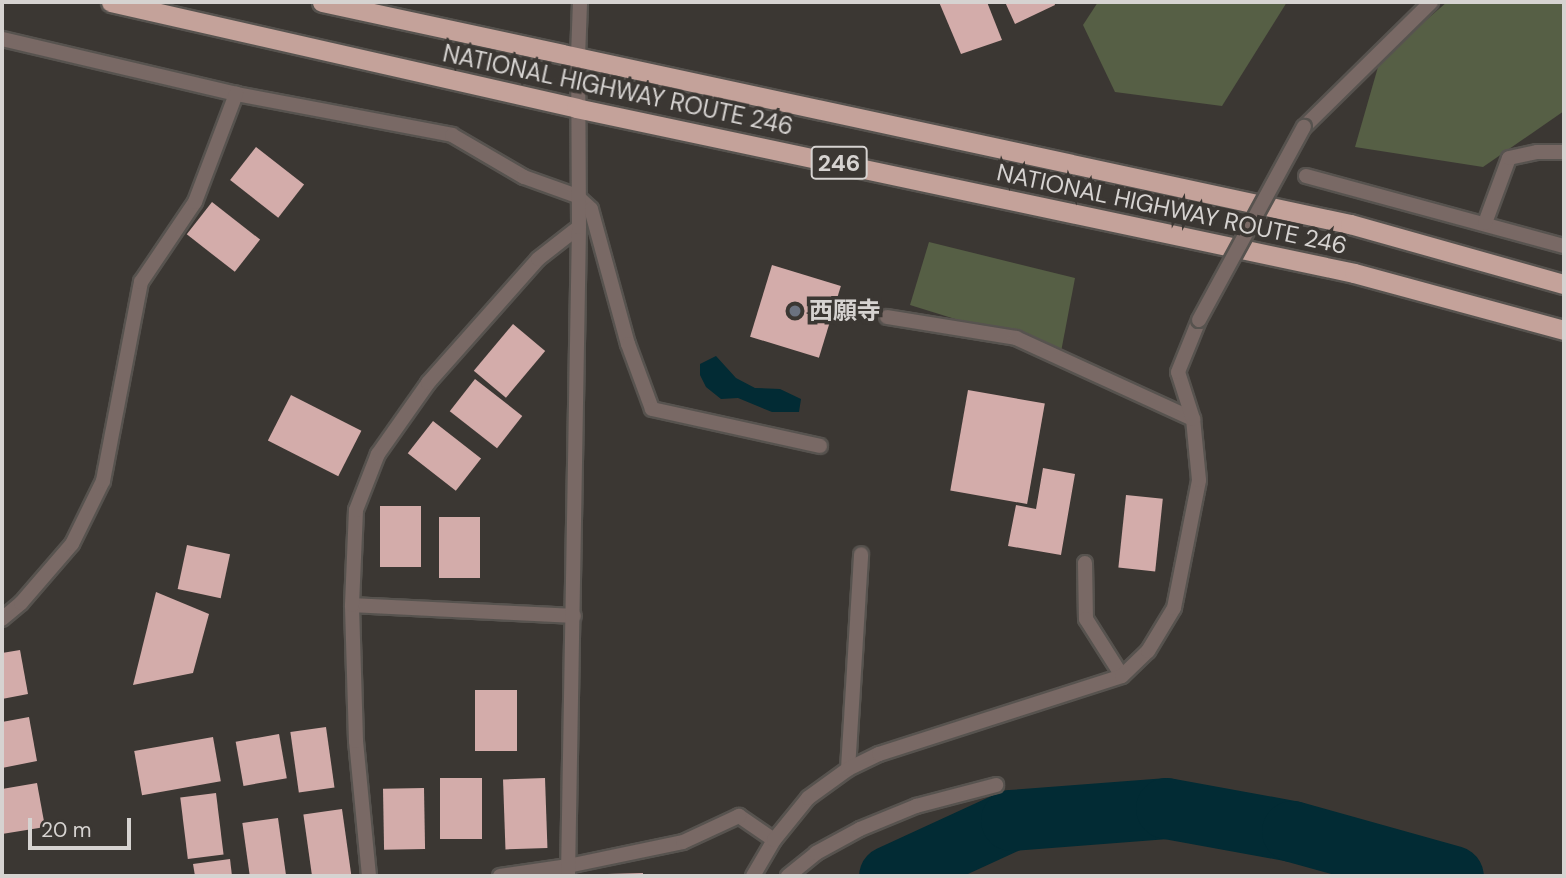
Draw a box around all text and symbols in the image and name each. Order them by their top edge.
street label: NATIONAL HIGHWAY ROUTE 246 [440,39,796,141]
road number: 246 [809,144,869,182]
street label: NATIONAL HIGHWAY ROUTE 246 [994,158,1350,260]
place label: 西願寺 [809,297,881,325]
marker: 西願寺 [787,303,803,319]
scale bar [32,804,135,848]
text: 20 m [41,816,92,844]

